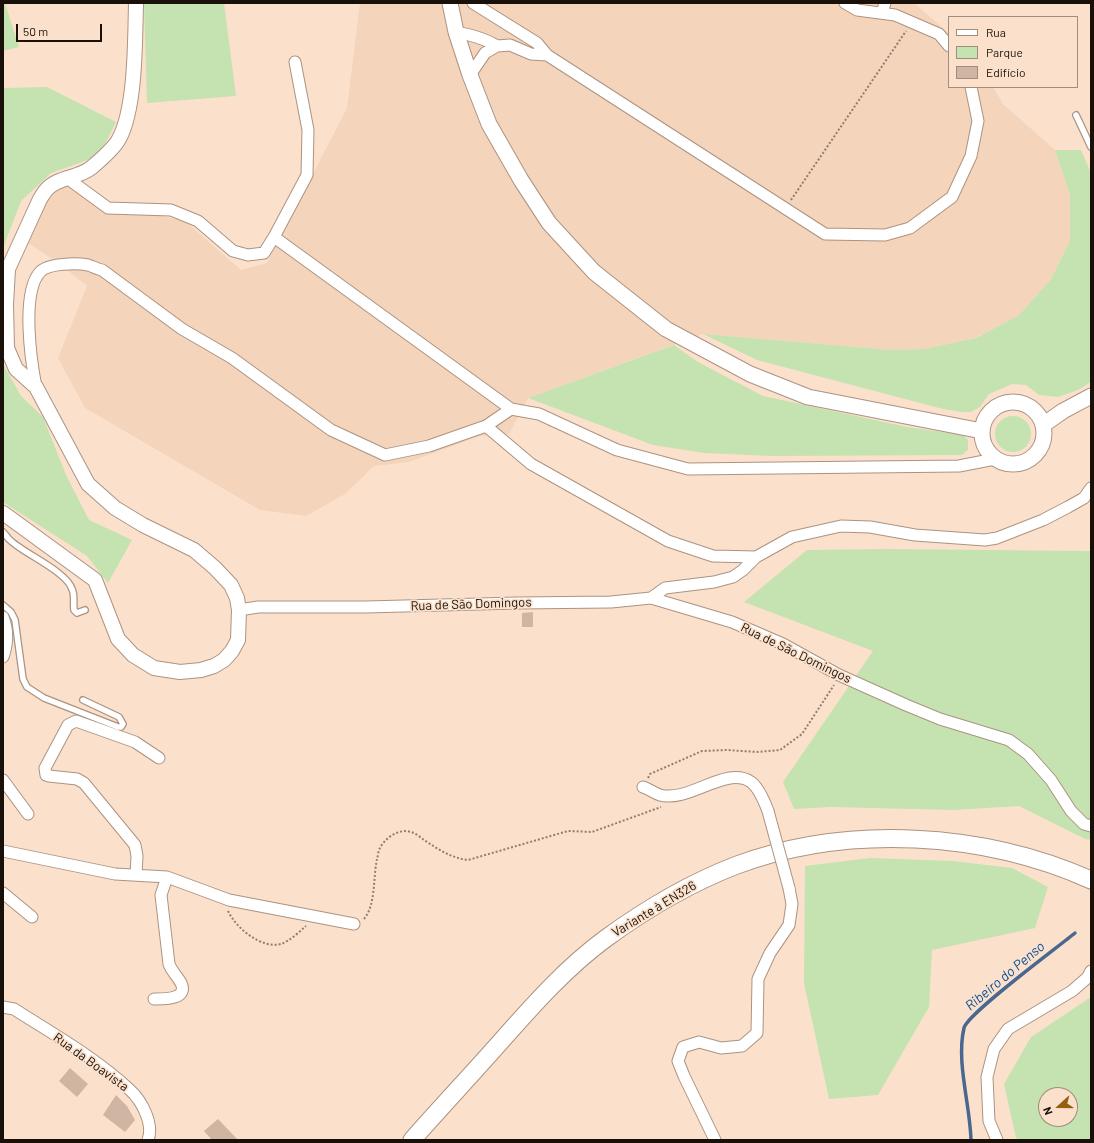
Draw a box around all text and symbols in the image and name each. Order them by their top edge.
scale bar [18,16,104,42]
legend [948,16,1078,88]
text: 50 m [23,24,48,38]
text: Rua [986,25,1006,39]
text: Parque [986,45,1023,59]
text: Edifício [986,65,1026,79]
street label: Rua de São Domingos [410,594,532,614]
street label: Rua de São Domingos [738,619,854,687]
street label: Variante à EN326 [609,878,699,940]
water label: Ribeiro do Penso [962,938,1048,1014]
street label: Rua da Boavista [50,1029,132,1095]
north arrow [1038,1087,1078,1127]
text: N [1040,1105,1055,1117]

